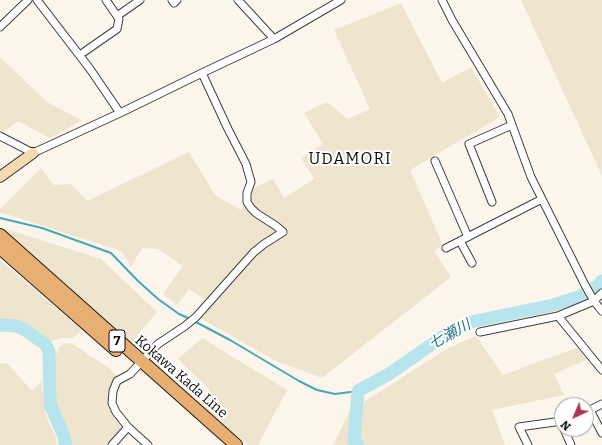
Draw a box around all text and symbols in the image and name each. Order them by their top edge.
district label: UDAMORI [308,150,392,170]
water label: 七瀬川 [426,316,474,354]
road number: 7 [109,330,125,352]
street label: Kokawa Kada Line [131,332,231,422]
north arrow [554,397,594,437]
text: N [558,418,574,433]

